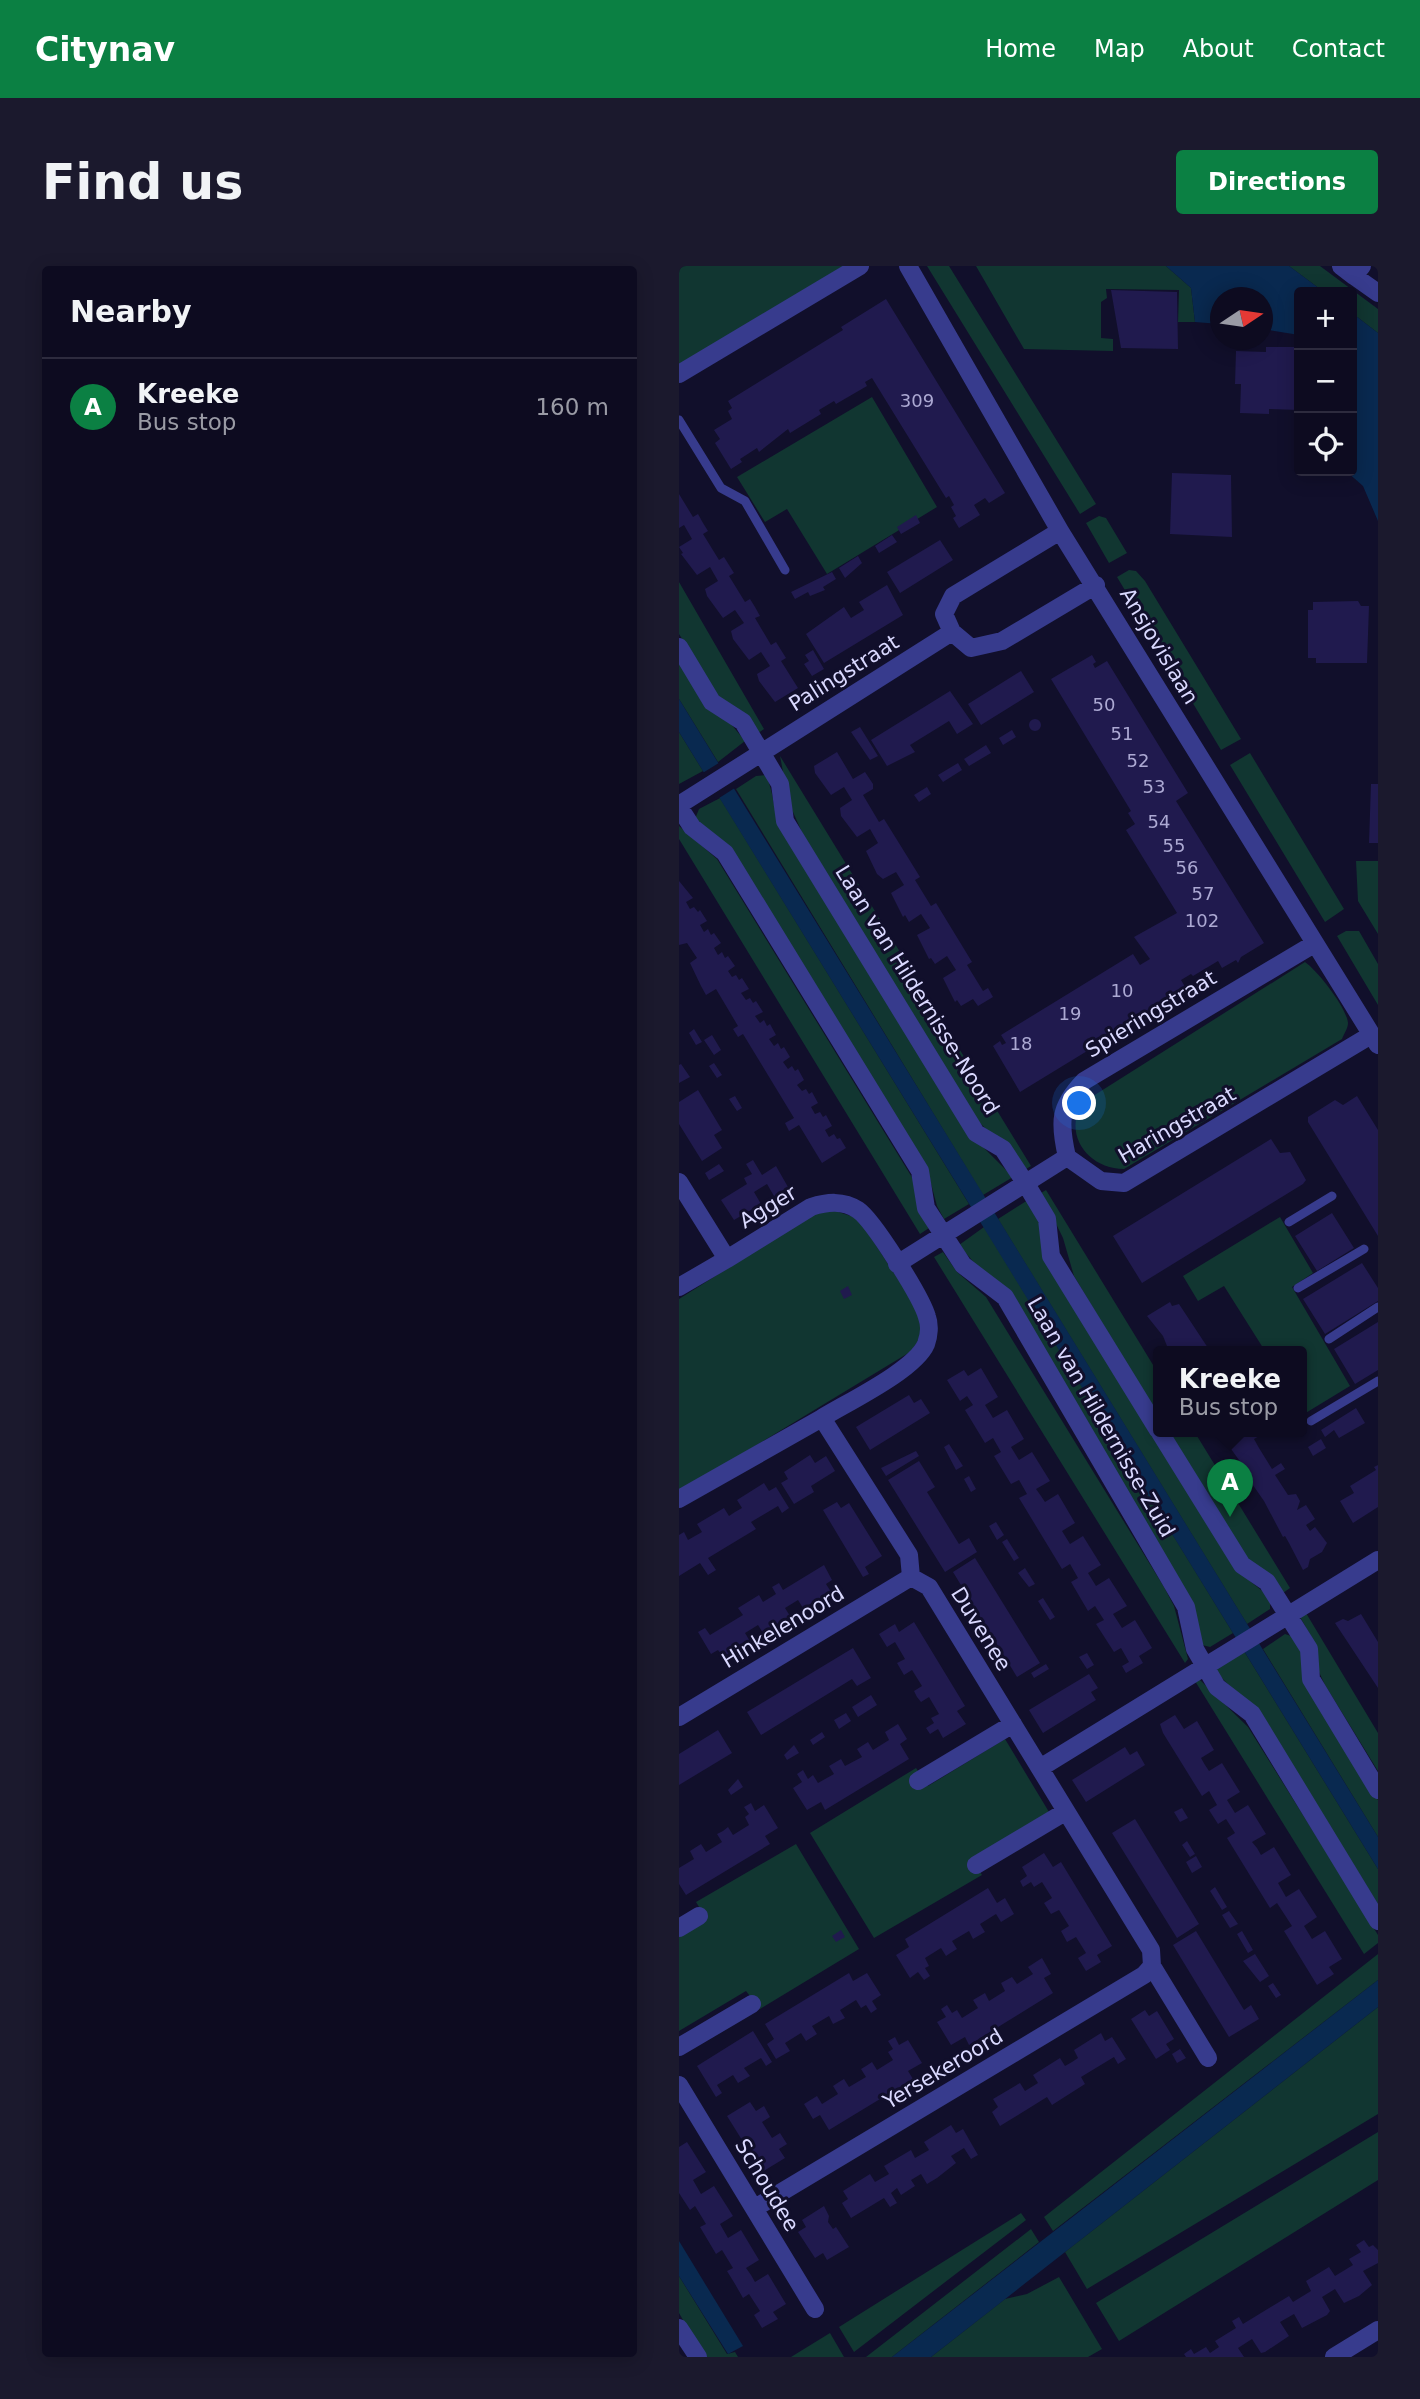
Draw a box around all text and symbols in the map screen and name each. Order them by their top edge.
text: Citynav [35,30,175,69]
text: Home [985,35,1056,63]
text: Map [1094,35,1145,63]
text: About [1183,35,1254,63]
text: Contact [1292,35,1385,63]
button: Directions [1176,150,1378,214]
text: Find us [42,154,243,211]
north arrow [1210,287,1273,350]
map controls [1294,287,1357,476]
button: + [1294,287,1357,350]
text: Nearby [70,294,192,329]
button: − [1294,350,1357,413]
text: Kreeke [137,379,239,409]
house number: 309 [900,390,934,411]
text: A [84,394,102,420]
text: 160 m [535,394,609,420]
text: Bus stop [137,409,236,435]
button: locate [1294,413,1357,476]
street label: Ansjovislaan [1115,584,1203,708]
street label: Palingstraat [785,630,903,716]
house number: 50 [1093,694,1115,715]
house number: 51 [1111,723,1133,744]
house number: 52 [1127,750,1149,771]
house number: 53 [1143,776,1165,797]
house number: 54 [1148,811,1170,832]
house number: 55 [1163,835,1185,856]
house number: 56 [1176,857,1198,878]
street label: Laan van Hildernisse-Noord [830,861,1004,1119]
house number: 57 [1192,883,1214,904]
house number: 102 [1185,910,1219,931]
street label: Spieringstraat [1081,966,1221,1062]
house number: 10 [1111,980,1133,1001]
house number: 19 [1059,1003,1081,1024]
house number: 18 [1010,1033,1032,1054]
street label: Haringstraat [1114,1082,1240,1168]
your location [1062,1086,1096,1120]
street label: Agger [735,1180,801,1233]
street label: Laan van Hildernisse-Zuid [1022,1293,1180,1541]
popup [1153,1346,1307,1437]
text: Kreeke [1179,1364,1281,1394]
text: Bus stop [1179,1394,1278,1420]
pin: A [1207,1459,1253,1517]
street label: Hinkelenoord [717,1581,849,1673]
street label: Duvenee [946,1583,1016,1675]
street label: Yersekeroord [878,2024,1007,2115]
street label: Schoudee [730,2134,804,2236]

